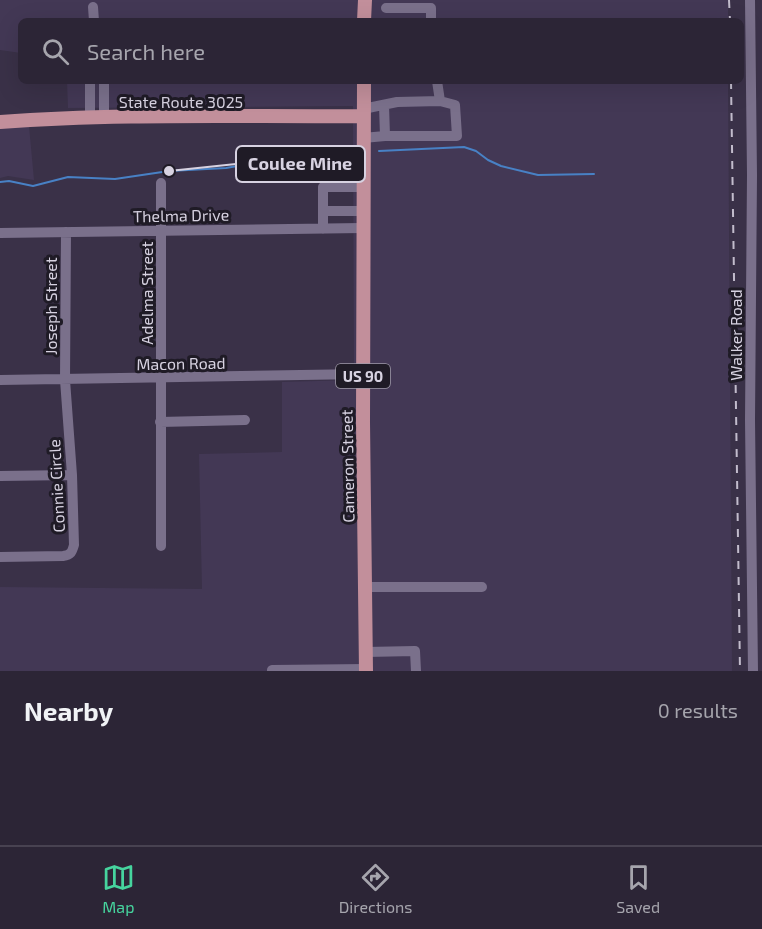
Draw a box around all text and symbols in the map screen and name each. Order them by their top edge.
search box [18,18,744,84]
icon: search [39,35,72,68]
text: Search here [87,38,205,64]
street label: State Route 3025 [119,92,243,111]
callout: Coulee Mine [236,146,365,182]
text: Coulee Mine [248,152,352,174]
street label: Thelma Drive [133,205,229,225]
street label: Adelma Street [137,241,156,345]
street label: Joseph Street [41,257,60,355]
street label: Walker Road [726,289,745,381]
street label: Macon Road [136,353,226,373]
road number: US 90 [336,364,390,388]
street label: Cameron Street [337,409,357,523]
street label: Connie Circle [44,439,68,533]
text: Nearby [24,695,113,726]
text: 0 results [658,698,738,722]
tab: Map [102,861,135,916]
tab: Directions [339,861,412,916]
tab: Saved [616,861,660,916]

